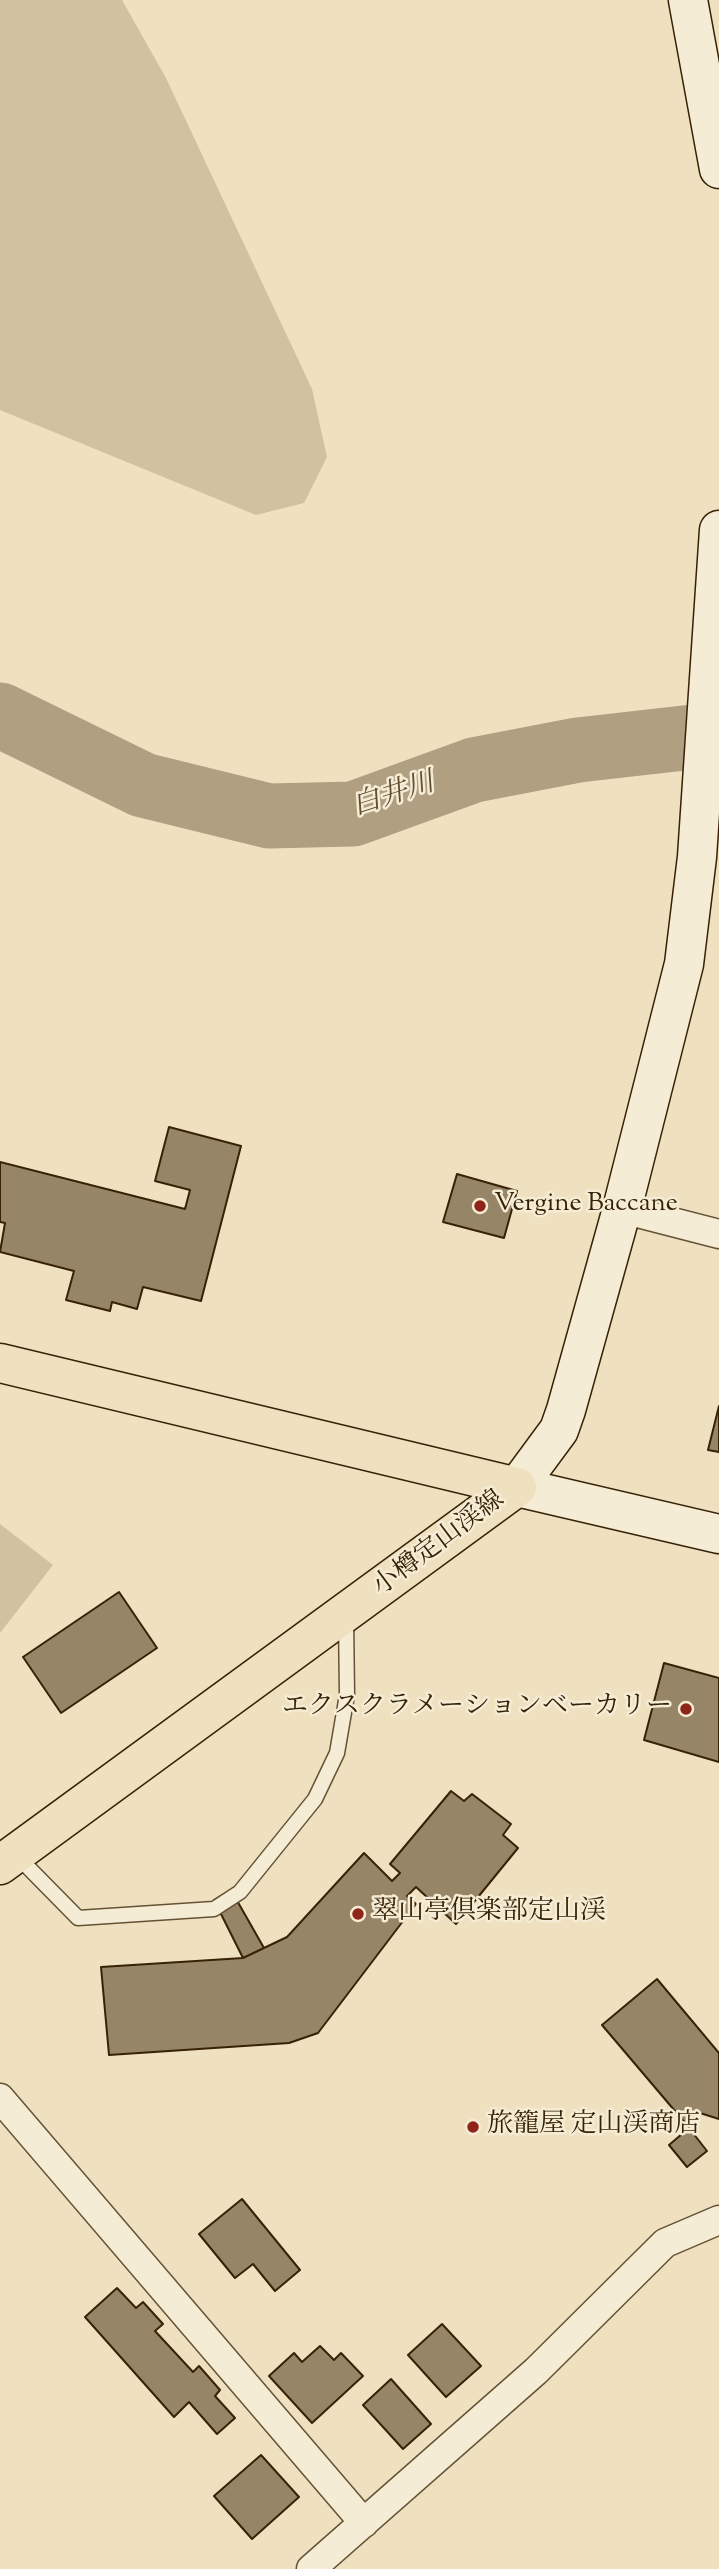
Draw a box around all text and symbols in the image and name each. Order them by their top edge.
water label: 白井川 [349,768,439,826]
place label: Vergine Baccane [494,1190,678,1222]
marker: Vergine Baccane [472,1198,488,1214]
street label: 小樽定山渓線 [368,1486,512,1604]
place label: エクスクラメーションベーカリー [282,1693,672,1725]
marker: エクスクラメーションベーカリー [678,1701,694,1717]
place label: 翠山亭倶楽部定山渓 [372,1898,606,1930]
marker: 翠山亭倶楽部定山渓 [350,1906,366,1922]
place label: 旅籠屋 定山渓商店 [487,2111,701,2143]
marker: 旅籠屋 定山渓商店 [465,2119,481,2135]

